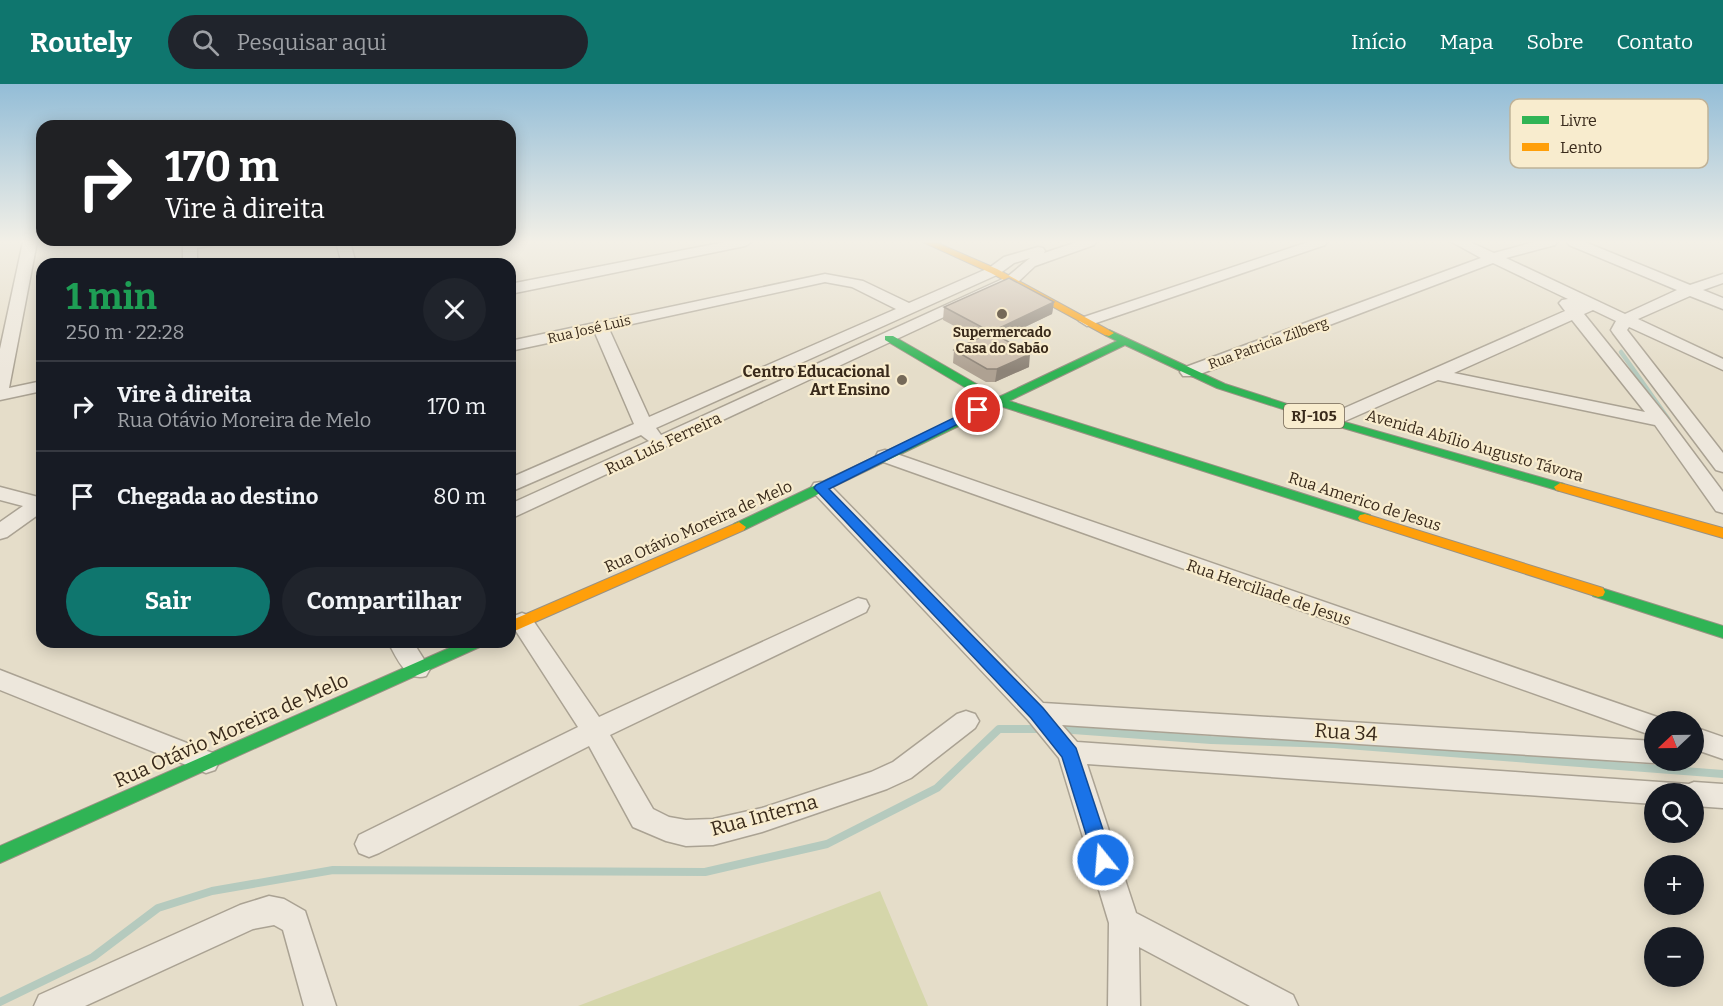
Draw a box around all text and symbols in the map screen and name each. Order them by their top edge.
search box [168,15,588,69]
text: Routely [30,26,132,59]
icon: search [189,26,222,59]
text: Pesquisar aqui [237,29,387,56]
text: Início [1351,29,1407,55]
text: Mapa [1440,29,1494,55]
text: Sobre [1527,29,1583,55]
text: Contato [1616,29,1693,55]
legend [1510,99,1708,168]
text: Livre [1560,111,1597,130]
text: Lento [1560,138,1602,157]
text: 170 m [165,142,279,192]
icon: right [66,144,144,222]
text: Vire à direita [165,193,325,225]
text: 1 min [66,275,157,319]
button: close [423,278,486,341]
marker: Supermercado Casa do Sabão [995,307,1009,321]
street label: Rua José Luis [546,312,632,347]
street label: Rua Patricia Zilberg [1206,314,1331,373]
text: 250 m · 22:28 [66,320,185,344]
place label: Supermercado Casa do Sabão [953,324,1051,357]
place label: Centro Educacional Art Ensino [743,362,890,399]
marker: Centro Educacional Art Ensino [895,373,909,387]
text: Vire à direita [117,381,251,408]
pin [952,384,1003,435]
icon: right [66,390,99,423]
text: 170 m [427,393,486,420]
icon: arrive [961,393,994,426]
road number: RJ-105 [1284,404,1344,428]
street label: Avenida Abílio Augusto Távora [1364,405,1586,486]
text: Rua Otávio Moreira de Melo [117,408,371,432]
street label: Rua Luís Ferreira [602,408,724,479]
street label: Rua Americo de Jesus [1286,468,1444,535]
street label: Rua Otávio Moreira de Melo [601,476,795,576]
icon: arrive [66,480,99,513]
text: Chegada ao destino [117,483,318,510]
text: 80 m [433,483,486,510]
street label: Rua Herciliade de Jesus [1184,555,1354,630]
button: Sair [66,567,270,636]
button: Compartilhar [282,567,486,636]
street label: Rua Otávio Moreira de Melo [110,667,352,793]
north arrow [1644,711,1704,771]
map controls [1644,711,1704,987]
street label: Rua 34 [1314,718,1379,746]
button: search [1644,783,1704,843]
street label: Rua Interna [708,789,820,841]
position arrow [1071,828,1135,892]
button: + [1644,855,1704,915]
button: − [1644,927,1704,987]

